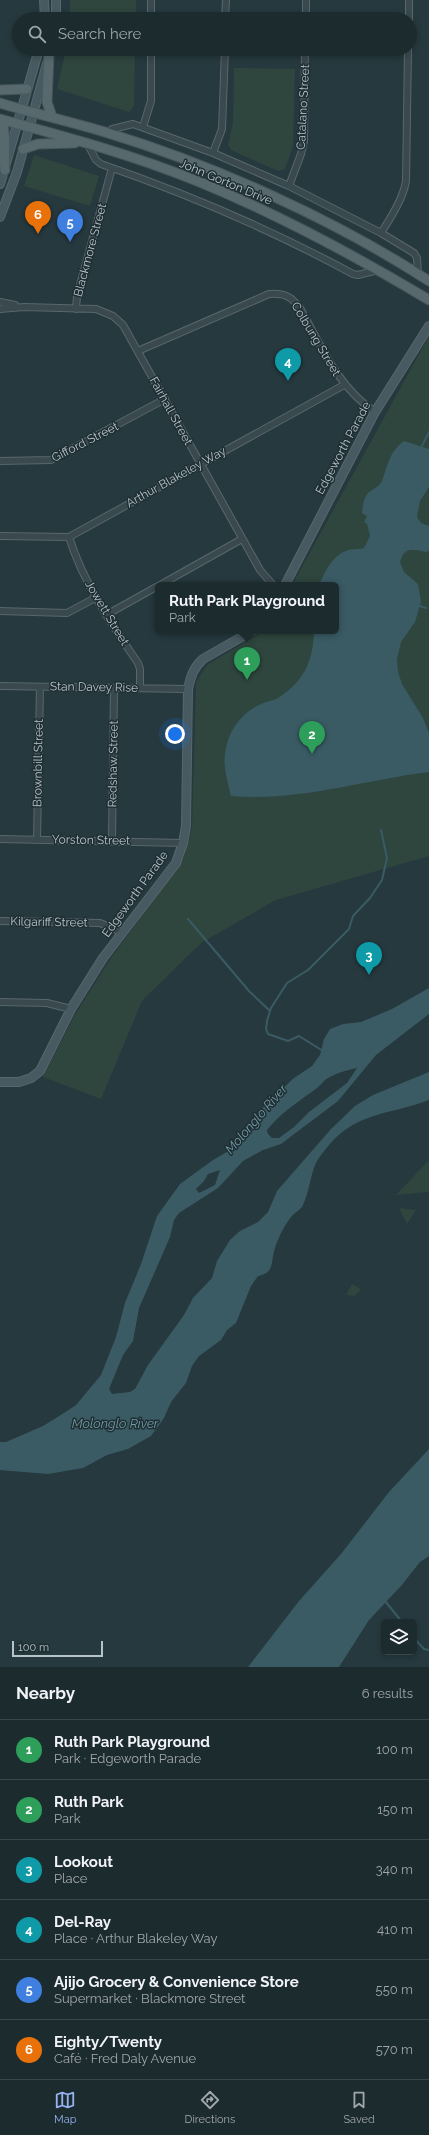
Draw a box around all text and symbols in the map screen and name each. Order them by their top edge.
search box [12,12,417,56]
icon: search [26,23,48,45]
text: Search here [58,25,141,43]
street label: Catalano Street [294,64,312,150]
street label: John Gorton Drive [177,156,275,208]
pin: 6 [25,201,51,234]
street label: Blackmore Street [71,202,109,298]
pin: 5 [57,209,83,242]
street label: Colbung Street [288,299,344,379]
pin: 4 [275,348,301,381]
street label: Fairhall Street [147,375,195,447]
street label: Edgeworth Parade [313,399,373,497]
street label: Gifford Street [49,419,121,465]
street label: Arthur Blakeley Way [124,443,229,510]
street label: Jowett Street [82,578,132,648]
popup [155,582,339,634]
text: Ruth Park Playground [169,592,325,610]
text: Park [169,610,196,625]
pin: 1 [234,647,260,680]
street label: Stan Davey Rise [50,679,138,695]
street label: Brownbill Street [30,719,46,807]
street label: Redshaw Street [105,720,121,808]
pin: 2 [299,721,325,754]
your location [165,724,185,744]
street label: Yorston Street [52,832,130,848]
street label: Edgeworth Parade [99,848,171,940]
street label: Kilgariff Street [10,914,88,930]
pin: 3 [356,942,382,975]
water label: Molonglo River [222,1081,290,1157]
water label: Molonglo River [72,1416,159,1431]
map controls [381,1619,417,1655]
button: layers [381,1619,417,1655]
scale bar [12,1639,103,1658]
text: 100 m [18,1641,49,1654]
text: Nearby [16,1683,75,1703]
text: 6 results [362,1686,413,1701]
text: Ruth Park Playground [54,1733,210,1751]
text: 1 [26,1742,32,1757]
text: 100 m [376,1742,413,1757]
text: Park · Edgeworth Parade [54,1751,201,1766]
text: Ruth Park [54,1793,124,1811]
text: 2 [25,1802,33,1817]
text: 150 m [377,1802,413,1817]
text: Park [54,1811,81,1826]
text: Lookout [54,1853,113,1871]
text: 3 [25,1862,33,1877]
text: 340 m [376,1862,413,1877]
text: Place [54,1871,87,1886]
text: Del-Ray [54,1913,111,1931]
text: 4 [25,1922,33,1937]
text: 410 m [377,1922,413,1937]
text: Place · Arthur Blakeley Way [54,1931,218,1946]
text: Ajijo Grocery & Convenience Store [54,1973,299,1991]
text: 5 [25,1982,33,1997]
text: 550 m [376,1982,413,1997]
text: Supermarket · Blackmore Street [54,1991,245,2006]
text: Eighty/Twenty [54,2033,162,2051]
text: 6 [25,2042,33,2057]
text: 570 m [376,2042,413,2057]
text: Café · Fred Daly Avenue [54,2051,196,2066]
tab: Map [54,2089,76,2126]
tab: Directions [185,2089,235,2126]
tab: Saved [343,2089,375,2126]

